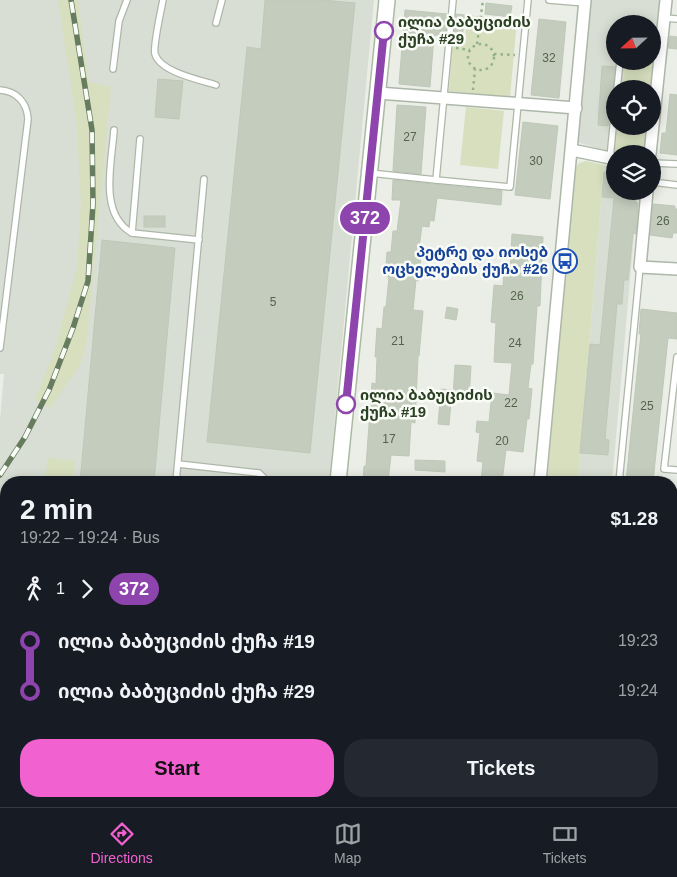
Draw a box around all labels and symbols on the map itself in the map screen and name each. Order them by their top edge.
place label: ილია ბაბუციძის ქუჩა #29 [398,13,531,48]
north arrow [606,15,661,70]
marker: ილია ბაბუციძის ქუჩა #29 [374,21,394,41]
house number: 32 [542,51,556,65]
house number: 27 [403,130,417,144]
house number: 30 [529,154,543,168]
line badge: 372 [336,202,394,234]
house number: 26 [656,214,670,228]
place label: პეტრე და იოსებ ოცხელების ქუჩა #26 [382,243,548,278]
bus stop icon: პეტრე და იოსებ ოცხელების ქუჩა #26 [552,248,578,274]
house number: 26 [510,289,524,303]
house number: 5 [270,295,277,309]
house number: 21 [391,334,405,348]
house number: 24 [508,336,522,350]
place label: ილია ბაბუციძის ქუჩა #19 [360,386,493,421]
marker: ილია ბაბუციძის ქუჩა #19 [336,394,356,414]
house number: 22 [504,396,518,410]
house number: 25 [640,399,654,413]
house number: 17 [382,432,396,446]
house number: 20 [495,434,509,448]

